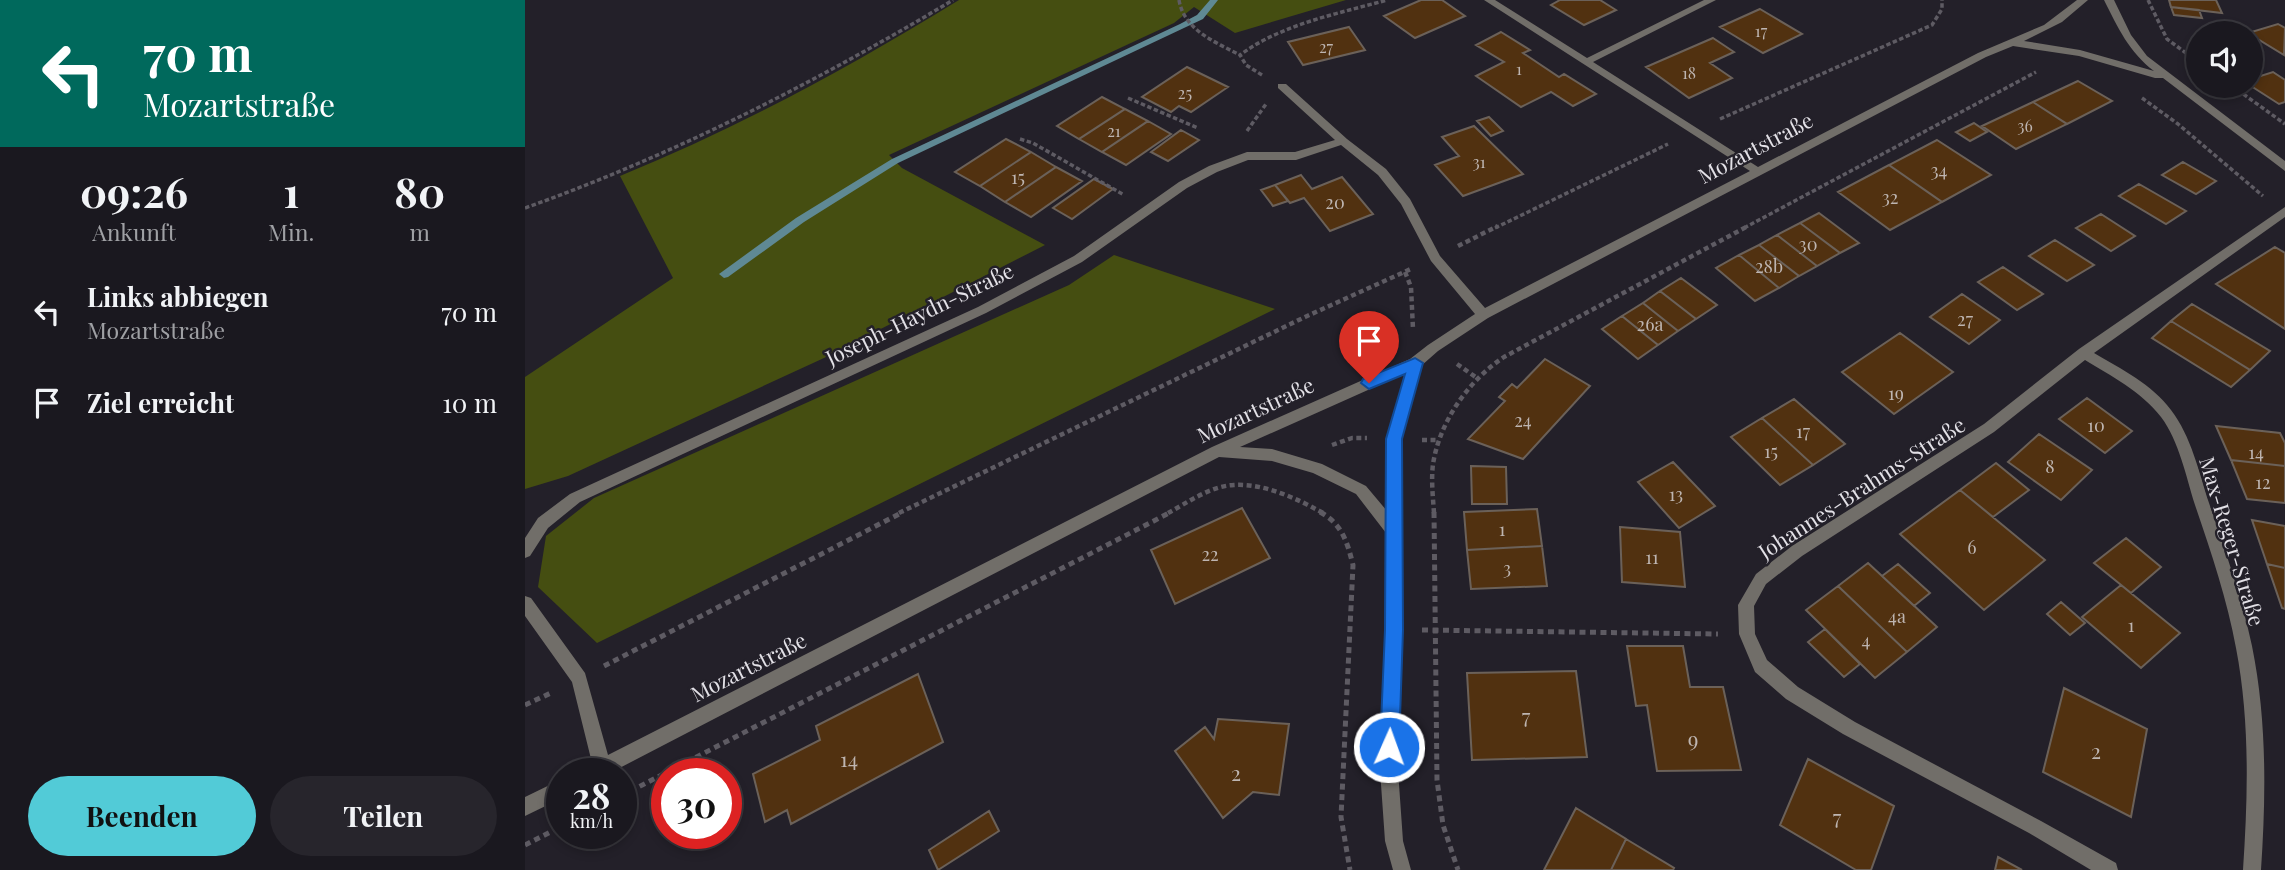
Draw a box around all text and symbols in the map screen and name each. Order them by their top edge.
text: 70 m [143,19,253,84]
house number: 17 [1755,20,1768,41]
map controls [2186,21,2263,98]
button: sound [2186,21,2263,98]
icon: left [28,28,119,119]
house number: 27 [1319,36,1334,57]
house number: 1 [1516,58,1522,79]
house number: 18 [1682,62,1696,83]
text: Mozartstraße [143,82,335,125]
house number: 25 [1178,82,1192,103]
street label: Mozartstraße [1693,105,1817,189]
house number: 36 [2017,115,2033,136]
house number: 21 [1107,120,1121,141]
house number: 31 [1472,151,1486,172]
house number: 34 [1930,158,1948,182]
text: 09:26 [80,163,188,219]
text: 1 [283,163,299,219]
text: 80 [394,163,445,219]
house number: 15 [1011,165,1025,189]
house number: 32 [1882,185,1898,209]
house number: 20 [1325,190,1345,214]
text: Ankunft [92,216,176,247]
text: Min. [268,216,314,247]
text: m [409,216,430,247]
house number: 30 [1799,232,1817,256]
house number: 28b [1755,254,1783,278]
street label: Joseph-Haydn-Straße [819,255,1018,371]
text: Links abbiegen [87,279,268,314]
icon: left [28,293,66,331]
text: 70 m [441,294,497,329]
house number: 27 [1957,307,1974,331]
pin [1339,311,1399,383]
house number: 26a [1637,312,1663,336]
text: Mozartstraße [87,314,225,345]
icon: arrive [1350,322,1388,360]
street label: Mozartstraße [1192,370,1318,448]
house number: 19 [1888,381,1904,405]
icon: arrive [28,384,66,422]
text: Ziel erreicht [87,385,234,420]
text: 10 m [442,385,497,420]
house number: 24 [1514,408,1532,432]
street label: Johannes-Brahms-Straße [1751,410,1970,565]
house number: 10 [2087,413,2105,437]
house number: 17 [1796,419,1811,443]
house number: 15 [1764,439,1778,463]
house number: 14 [2248,440,2264,464]
street label: Max-Reger-Straße [2194,453,2272,629]
house number: 8 [2045,454,2055,478]
house number: 12 [2255,470,2271,494]
house number: 13 [1669,482,1683,506]
house number: 1 [1499,517,1506,541]
house number: 6 [1967,535,1977,559]
house number: 22 [1201,542,1219,566]
house number: 11 [1645,545,1659,569]
house number: 3 [1503,556,1511,580]
house number: 4a [1888,604,1906,628]
house number: 1 [2128,613,2135,637]
street label: Mozartstraße [685,625,811,707]
house number: 4 [1862,628,1871,652]
house number: 7 [1522,701,1531,729]
position arrow [1352,710,1426,784]
house number: 9 [1688,724,1698,752]
house number: 2 [2091,736,2101,764]
house number: 14 [840,744,858,772]
speed limit sign: 30 [651,758,742,849]
house number: 2 [1231,758,1241,786]
text: 28 [573,771,610,818]
button: Beenden [28,776,256,856]
button: Teilen [270,776,497,856]
house number: 7 [1833,802,1842,830]
text: km/h [570,809,613,833]

